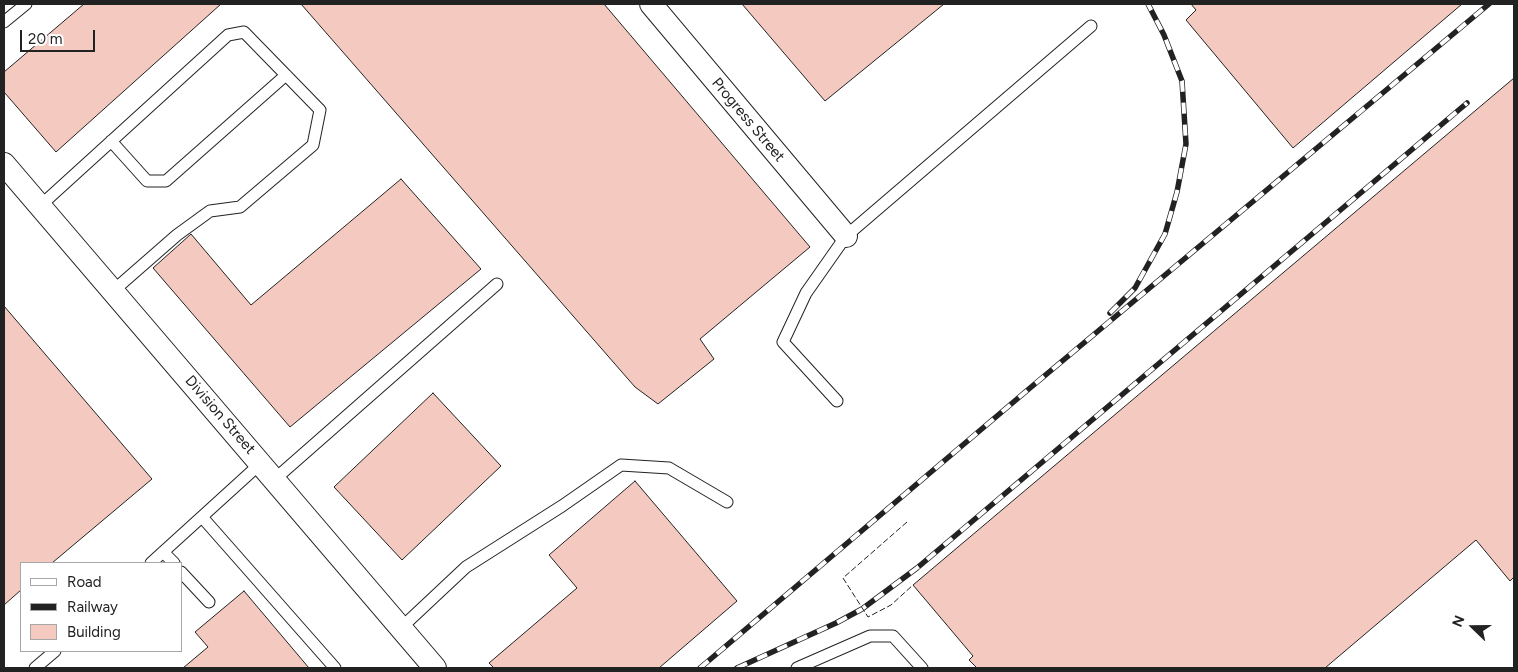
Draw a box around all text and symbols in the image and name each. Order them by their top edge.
scale bar [22,20,98,52]
text: 20 m [28,30,62,48]
street label: Progress Street [708,74,788,166]
street label: Division Street [181,372,259,458]
legend [20,562,182,652]
text: Road [67,573,102,591]
text: Railway [67,598,118,616]
north arrow [1448,602,1498,652]
text: N [1449,613,1469,629]
text: Building [67,623,121,641]

